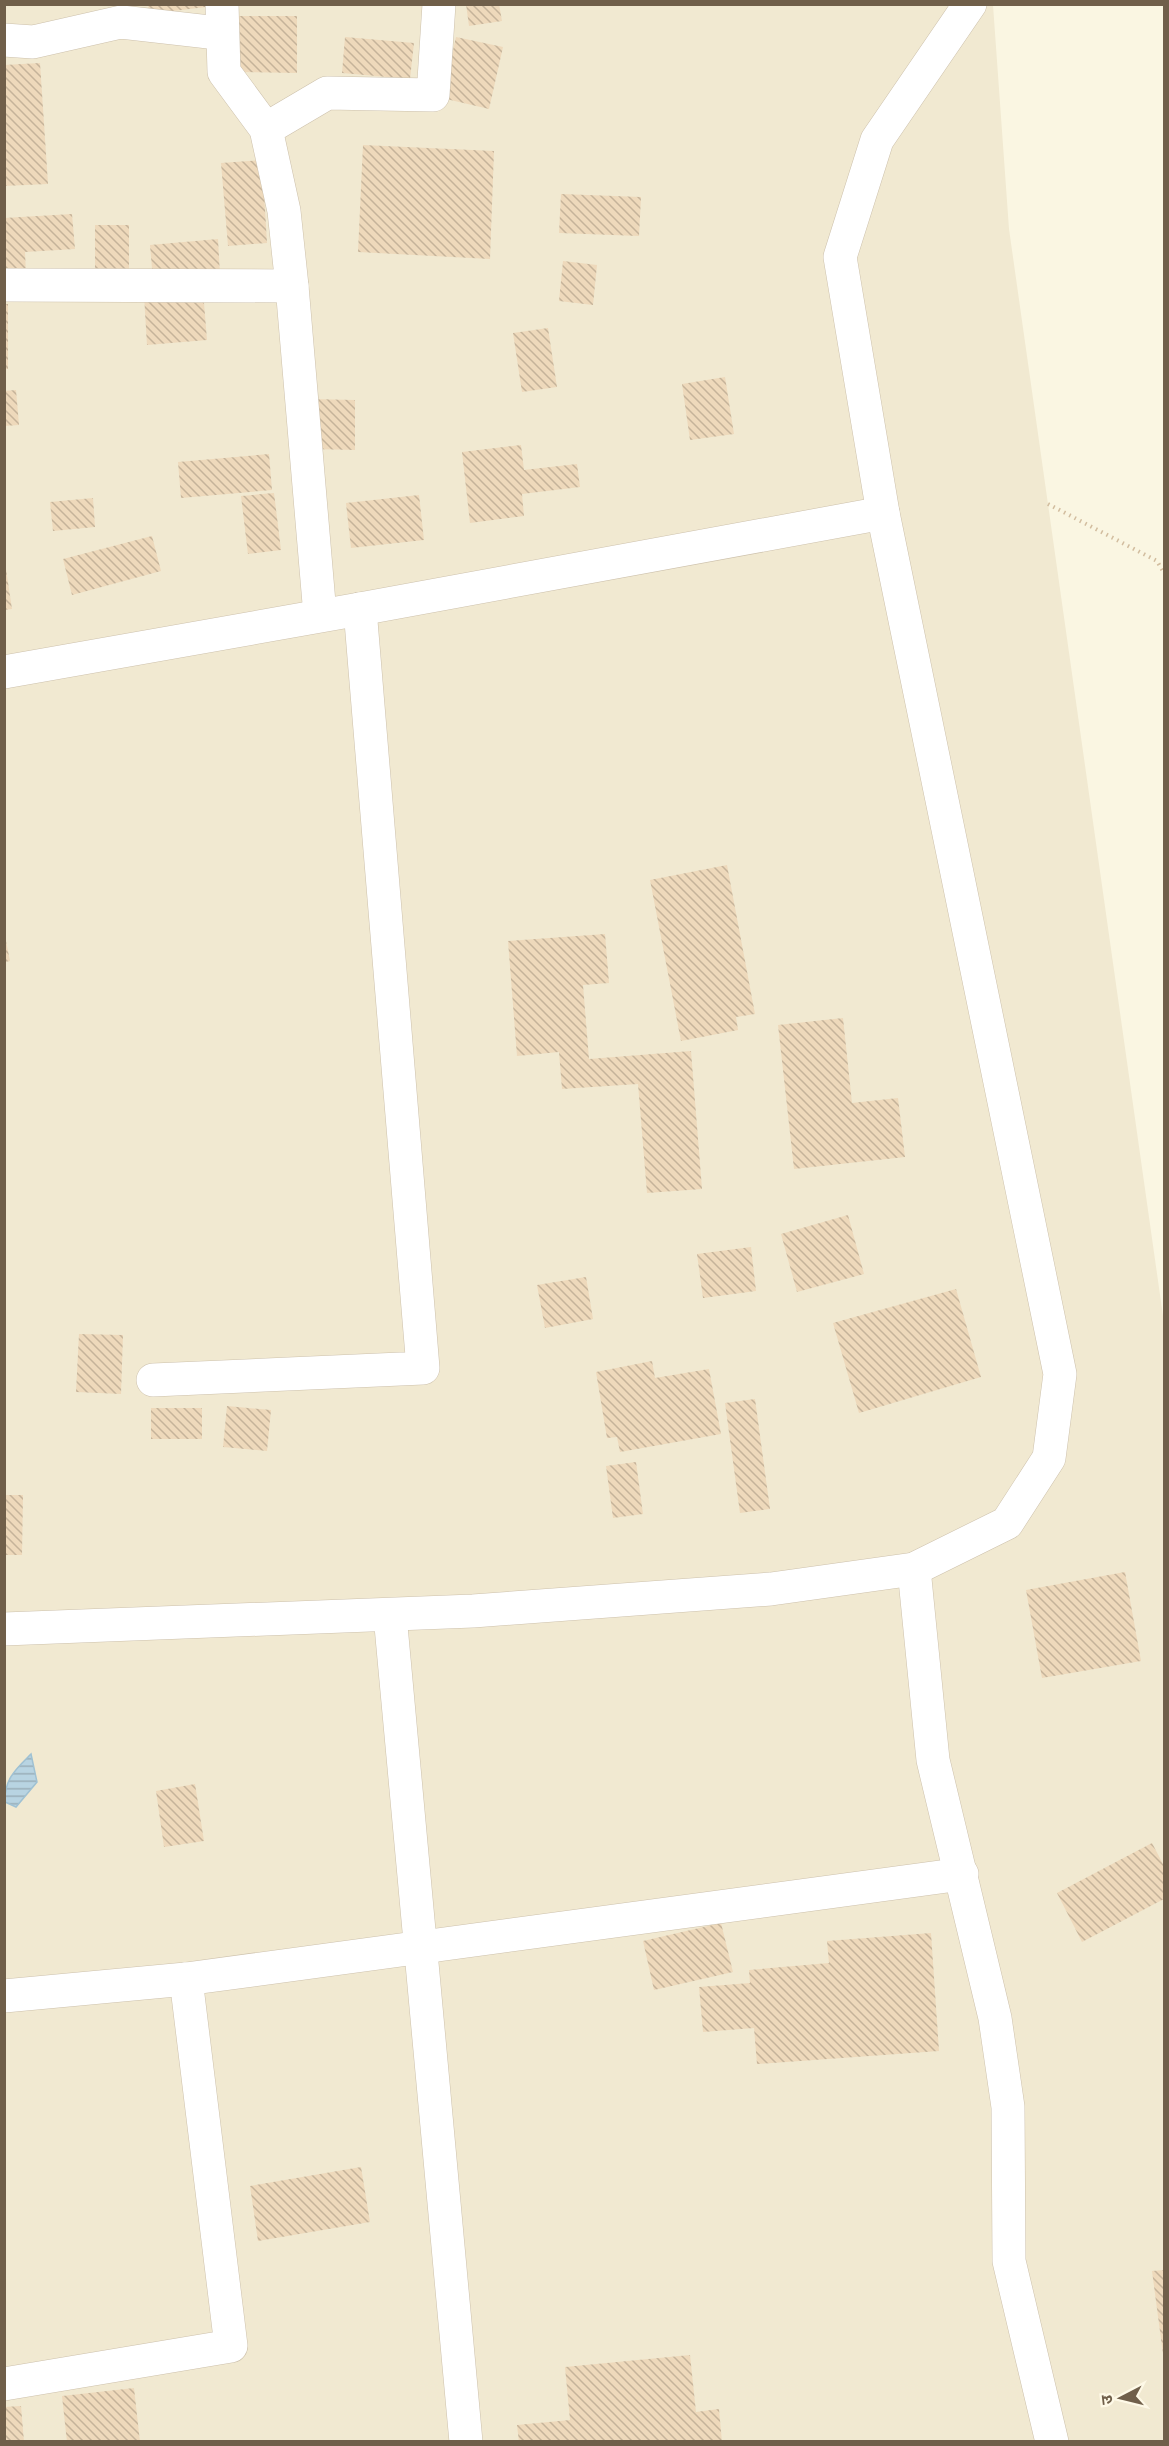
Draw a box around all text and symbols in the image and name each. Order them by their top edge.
north arrow [1091,2368,1151,2428]
text: उ [1097,2393,1117,2406]

